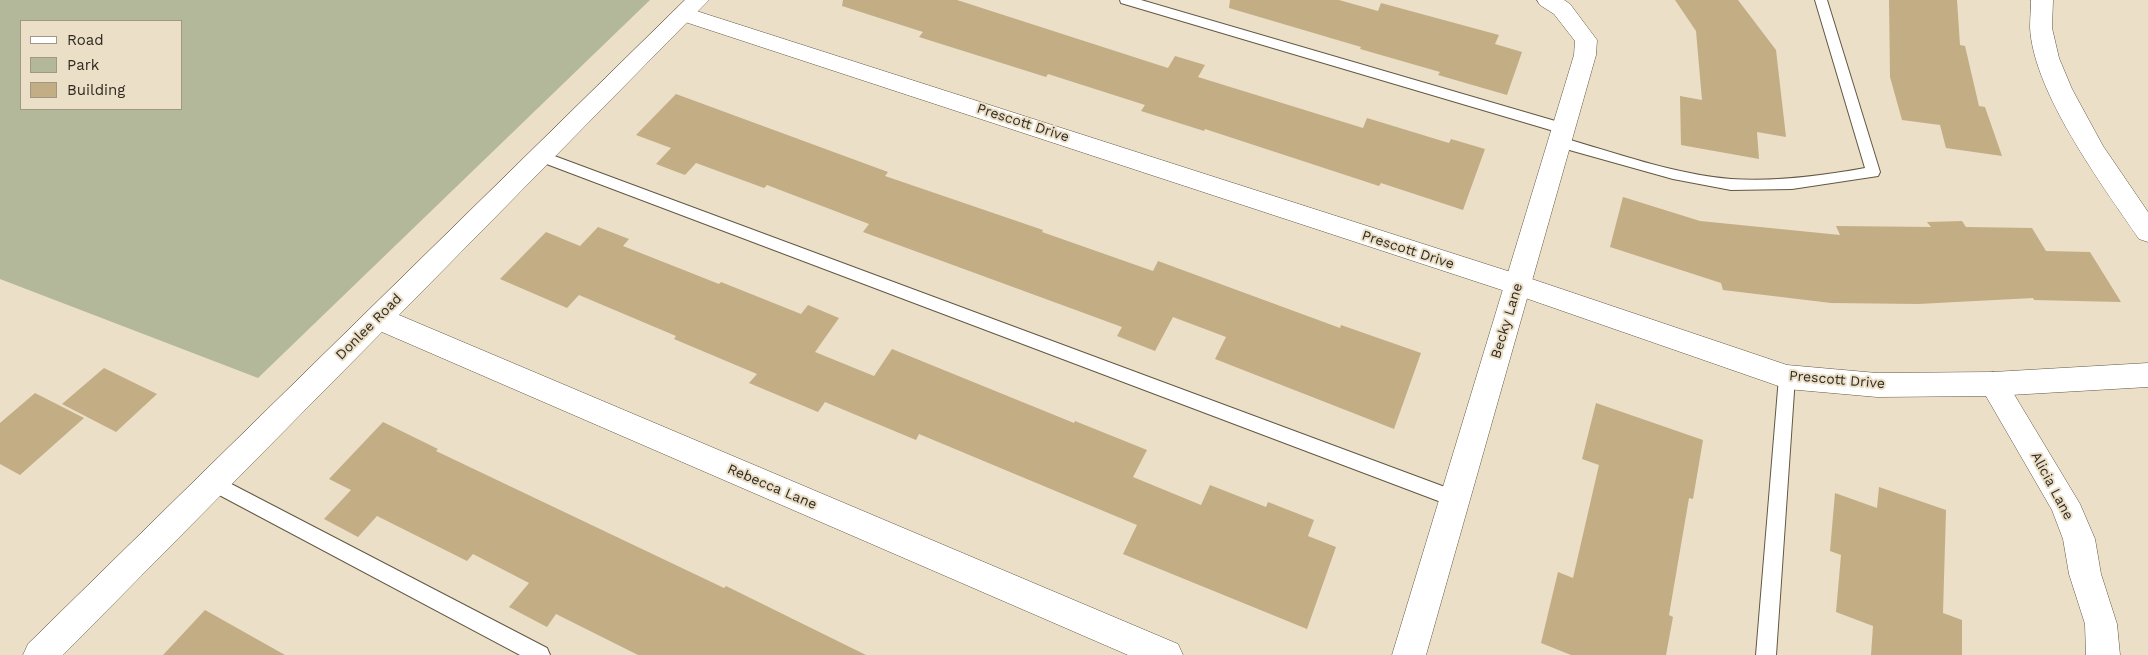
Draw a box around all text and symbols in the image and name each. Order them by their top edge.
legend [20,20,182,110]
text: Road [67,31,104,49]
text: Park [67,56,99,74]
text: Building [67,81,125,99]
street label: Prescott Drive [975,100,1071,146]
street label: Prescott Drive [1360,227,1456,273]
street label: Becky Lane [1488,281,1526,361]
street label: Donlee Road [332,290,406,364]
street label: Prescott Drive [1788,367,1886,393]
street label: Alicia Lane [2027,449,2077,523]
street label: Rebecca Lane [725,461,819,513]

